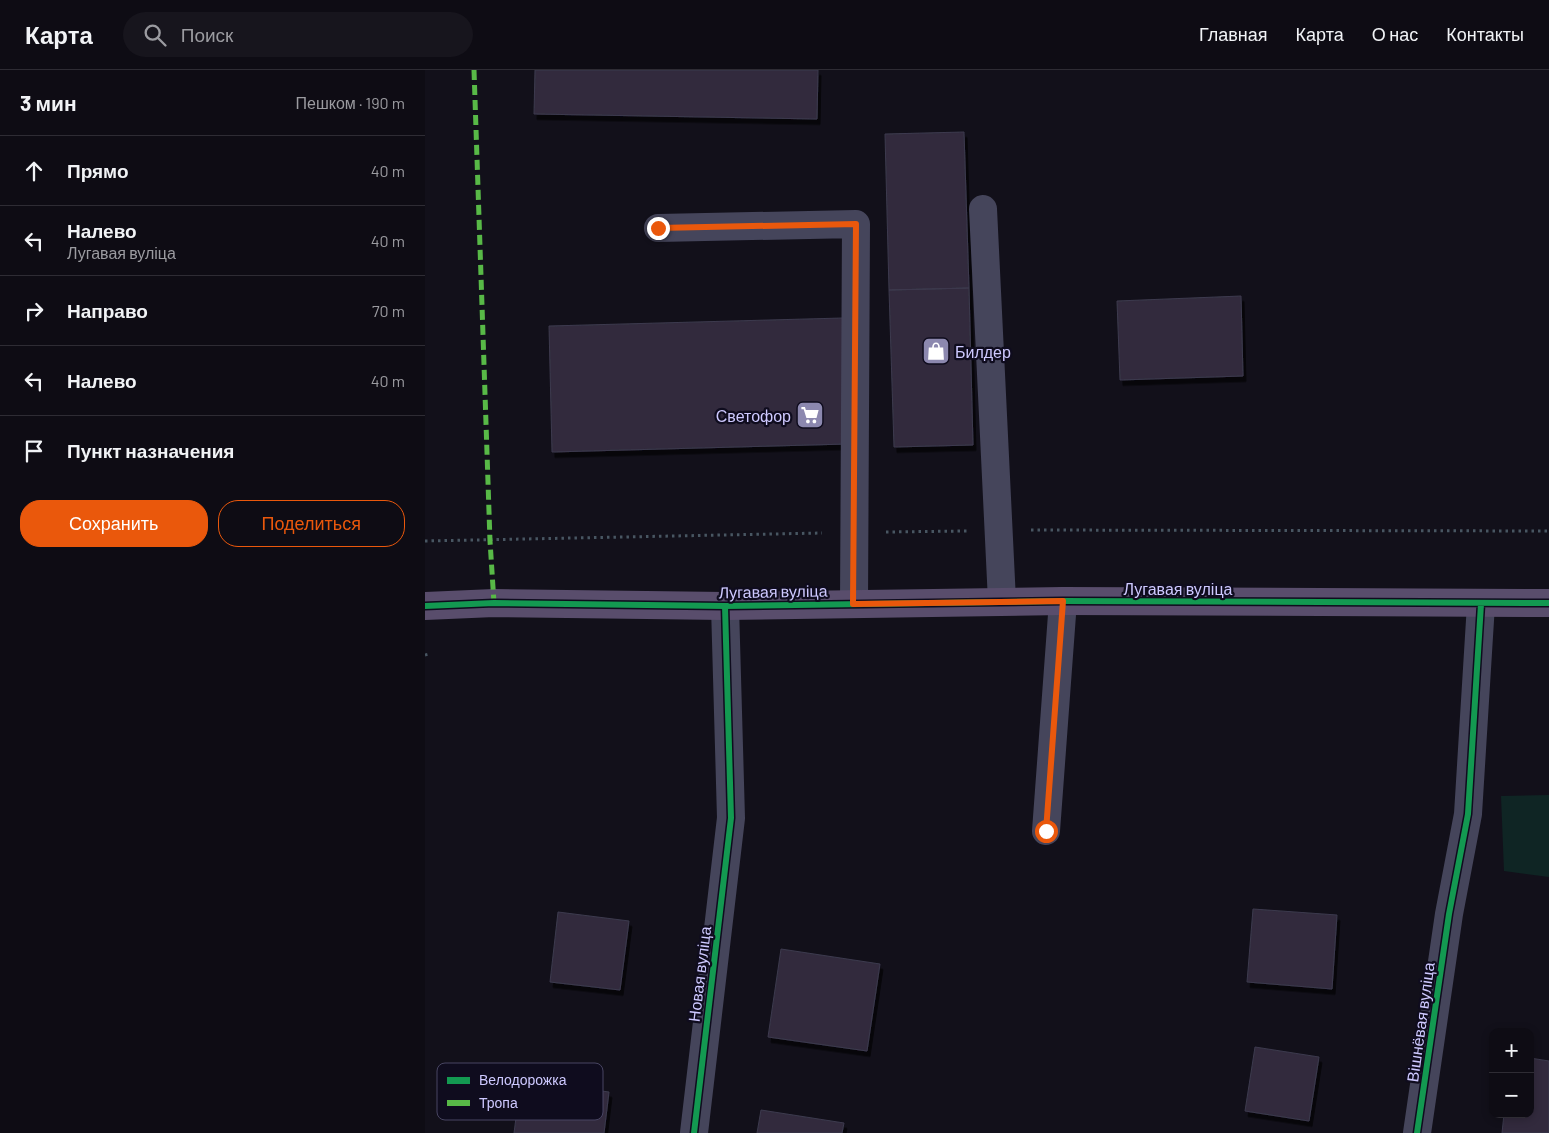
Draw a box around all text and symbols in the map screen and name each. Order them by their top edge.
search box [123,12,473,57]
text: Карта [25,20,93,49]
icon: search [141,21,169,49]
text: Поиск [181,23,233,46]
text: Главная [1199,23,1268,45]
text: Карта [1296,23,1344,45]
text: О нас [1372,23,1418,45]
text: Контакты [1446,23,1524,45]
text: 3 мин [20,90,77,115]
text: Пешком · 190 m [296,93,405,112]
icon: ahead [20,157,48,185]
text: Прямо [67,159,129,182]
text: 40 m [371,161,405,180]
route end [647,217,670,240]
text: Налево [67,219,137,242]
icon: left [20,227,48,255]
text: 40 m [371,231,405,250]
text: Лугавая вуліца [67,243,176,262]
icon: right [20,297,48,325]
text: Направо [67,299,148,322]
text: 70 m [372,301,405,320]
shop icon: Билдер [921,336,951,366]
place label: Билдер [955,342,1011,361]
icon: left [20,367,48,395]
text: Налево [67,369,137,392]
text: 40 m [371,371,405,390]
supermarket icon: Светофор [795,400,825,430]
place label: Светофор [716,406,791,425]
icon: arrive [20,437,48,465]
text: Пункт назначения [67,439,234,462]
button: Сохранить [20,500,208,547]
button: Поделиться [218,500,405,547]
street label: Лугавая вуліца [1124,579,1233,598]
street label: Лугавая вуліца [718,581,828,601]
route start [1035,820,1058,843]
street label: Новая вуліца [684,925,714,1023]
street label: Вішнёвая вуліца [1402,961,1438,1083]
map controls [1489,1028,1534,1118]
button: + [1489,1028,1534,1073]
legend [437,1063,603,1120]
text: Велодорожка [479,1071,567,1088]
button: − [1489,1073,1534,1118]
text: Тропа [479,1094,518,1111]

